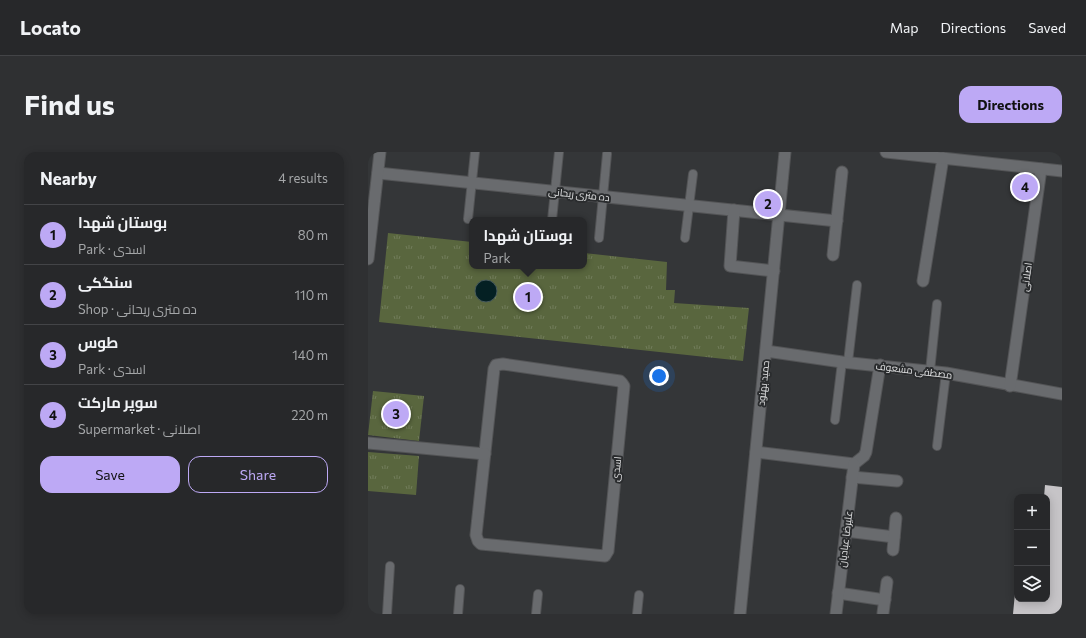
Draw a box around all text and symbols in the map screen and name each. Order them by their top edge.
text: Locato [20,16,81,39]
text: Map [890,19,919,36]
text: Directions [941,19,1006,36]
text: Saved [1028,19,1066,36]
button: Directions [959,86,1062,123]
text: Find us [24,87,115,121]
text: Nearby [40,168,97,189]
text: 4 results [278,170,328,186]
pin: 4 [1012,172,1038,202]
street label: ده متری ریحانی [548,185,610,204]
pin: 2 [755,189,781,219]
text: بوستان شهدا [78,213,167,231]
popup [469,217,587,269]
text: بوستان شهدا [483,226,573,244]
text: 1 [50,227,56,243]
text: 80 m [298,227,328,243]
text: Park · اسدی [78,241,146,257]
text: Park [483,250,511,266]
street label: اصلانی [1018,262,1035,292]
text: سنگکی [78,273,133,291]
pin: 1 [515,282,541,312]
text: 2 [49,287,57,303]
text: 110 m [295,287,328,303]
text: Shop · ده متری ریحانی [78,301,197,317]
text: طوس [78,333,118,351]
text: 3 [49,347,57,363]
text: 140 m [292,347,328,363]
street label: مصطفی مشعوف [875,359,953,382]
street label: حمید بهنود [755,360,772,406]
text: Park · اسدی [78,361,146,377]
your location [649,366,669,386]
text: سوپر مارکت [78,393,158,411]
pin: 3 [383,399,409,429]
text: 4 [49,407,57,423]
text: 220 m [291,407,328,423]
text: Supermarket · اصلانی [78,421,201,437]
button: Save [40,456,180,493]
button: Share [188,456,328,493]
street label: اسدی [609,456,624,482]
map controls [1014,494,1050,602]
button: + [1014,494,1050,530]
street label: علیرضا عبادیان [836,510,855,568]
button: − [1014,530,1050,566]
button: layers [1014,566,1050,602]

